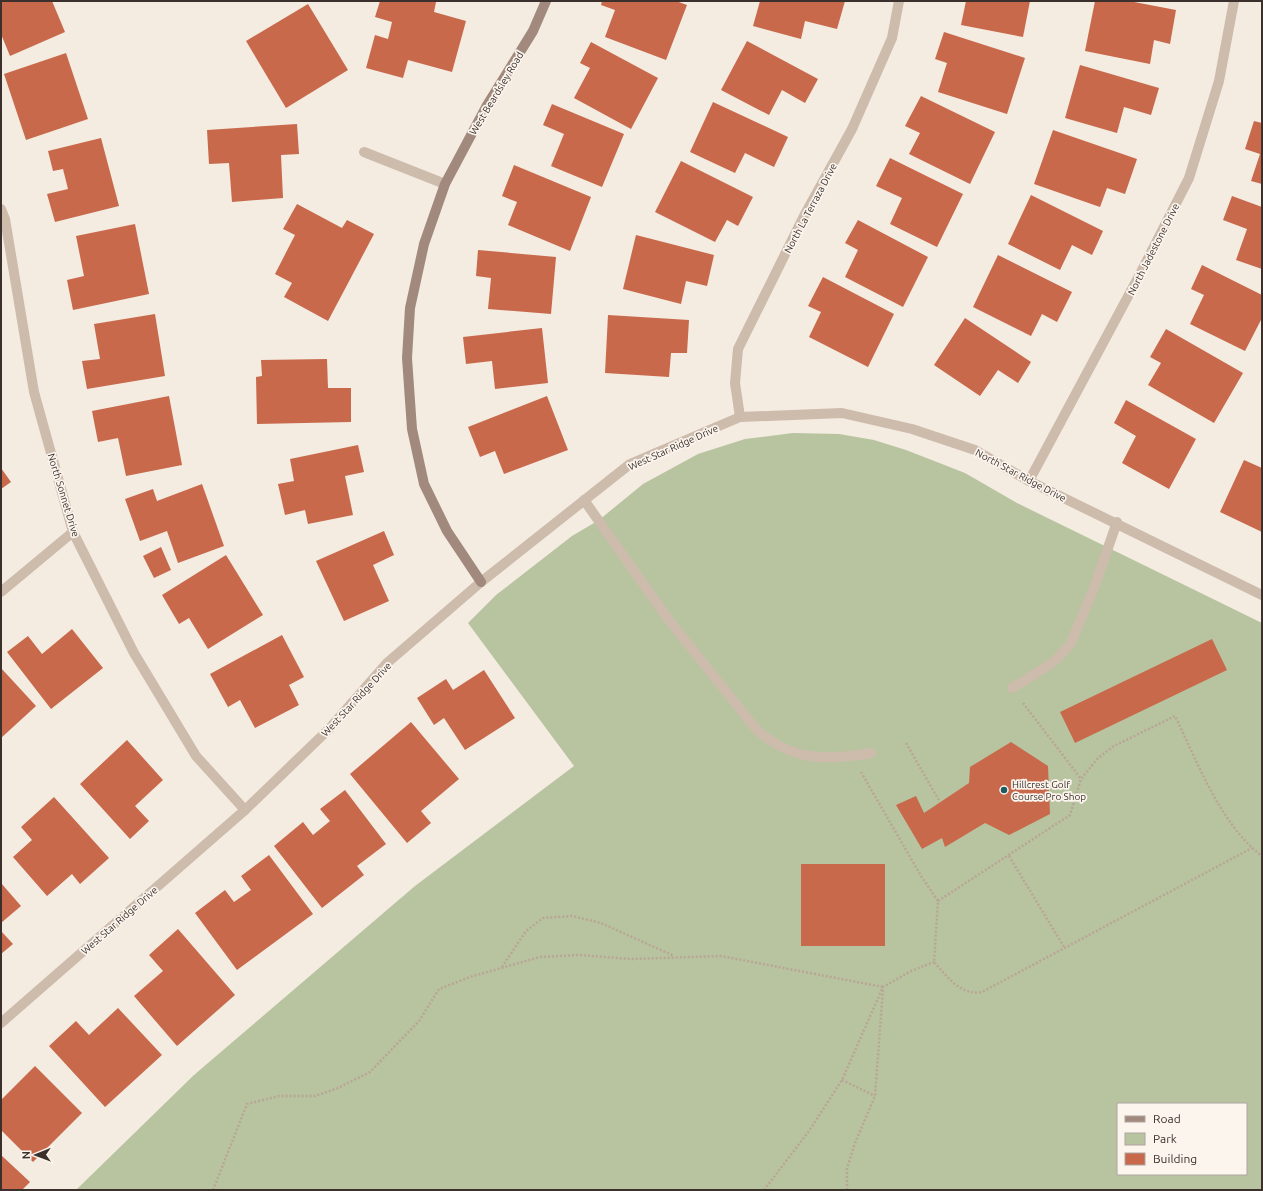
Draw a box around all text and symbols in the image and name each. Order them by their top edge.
street label: West Beardsley Road [467,50,526,137]
street label: North La Terraza Drive [782,161,839,255]
street label: North Jadestone Drive [1126,202,1181,297]
street label: West Star Ridge Drive [627,423,720,472]
street label: North Star Ridge Drive [974,447,1068,504]
street label: North Sonnet Drive [46,452,81,538]
street label: West Star Ridge Drive [319,660,394,739]
place label: Hillcrest Golf Course Pro Shop [1012,779,1086,802]
marker: Hillcrest Golf Course Pro Shop [999,785,1009,795]
street label: West Star Ridge Drive [79,884,160,956]
legend [1117,1103,1247,1175]
text: Road [1153,1112,1181,1125]
text: Park [1153,1132,1177,1145]
north arrow [16,1135,56,1175]
text: N [20,1151,32,1159]
text: Building [1153,1152,1197,1165]

